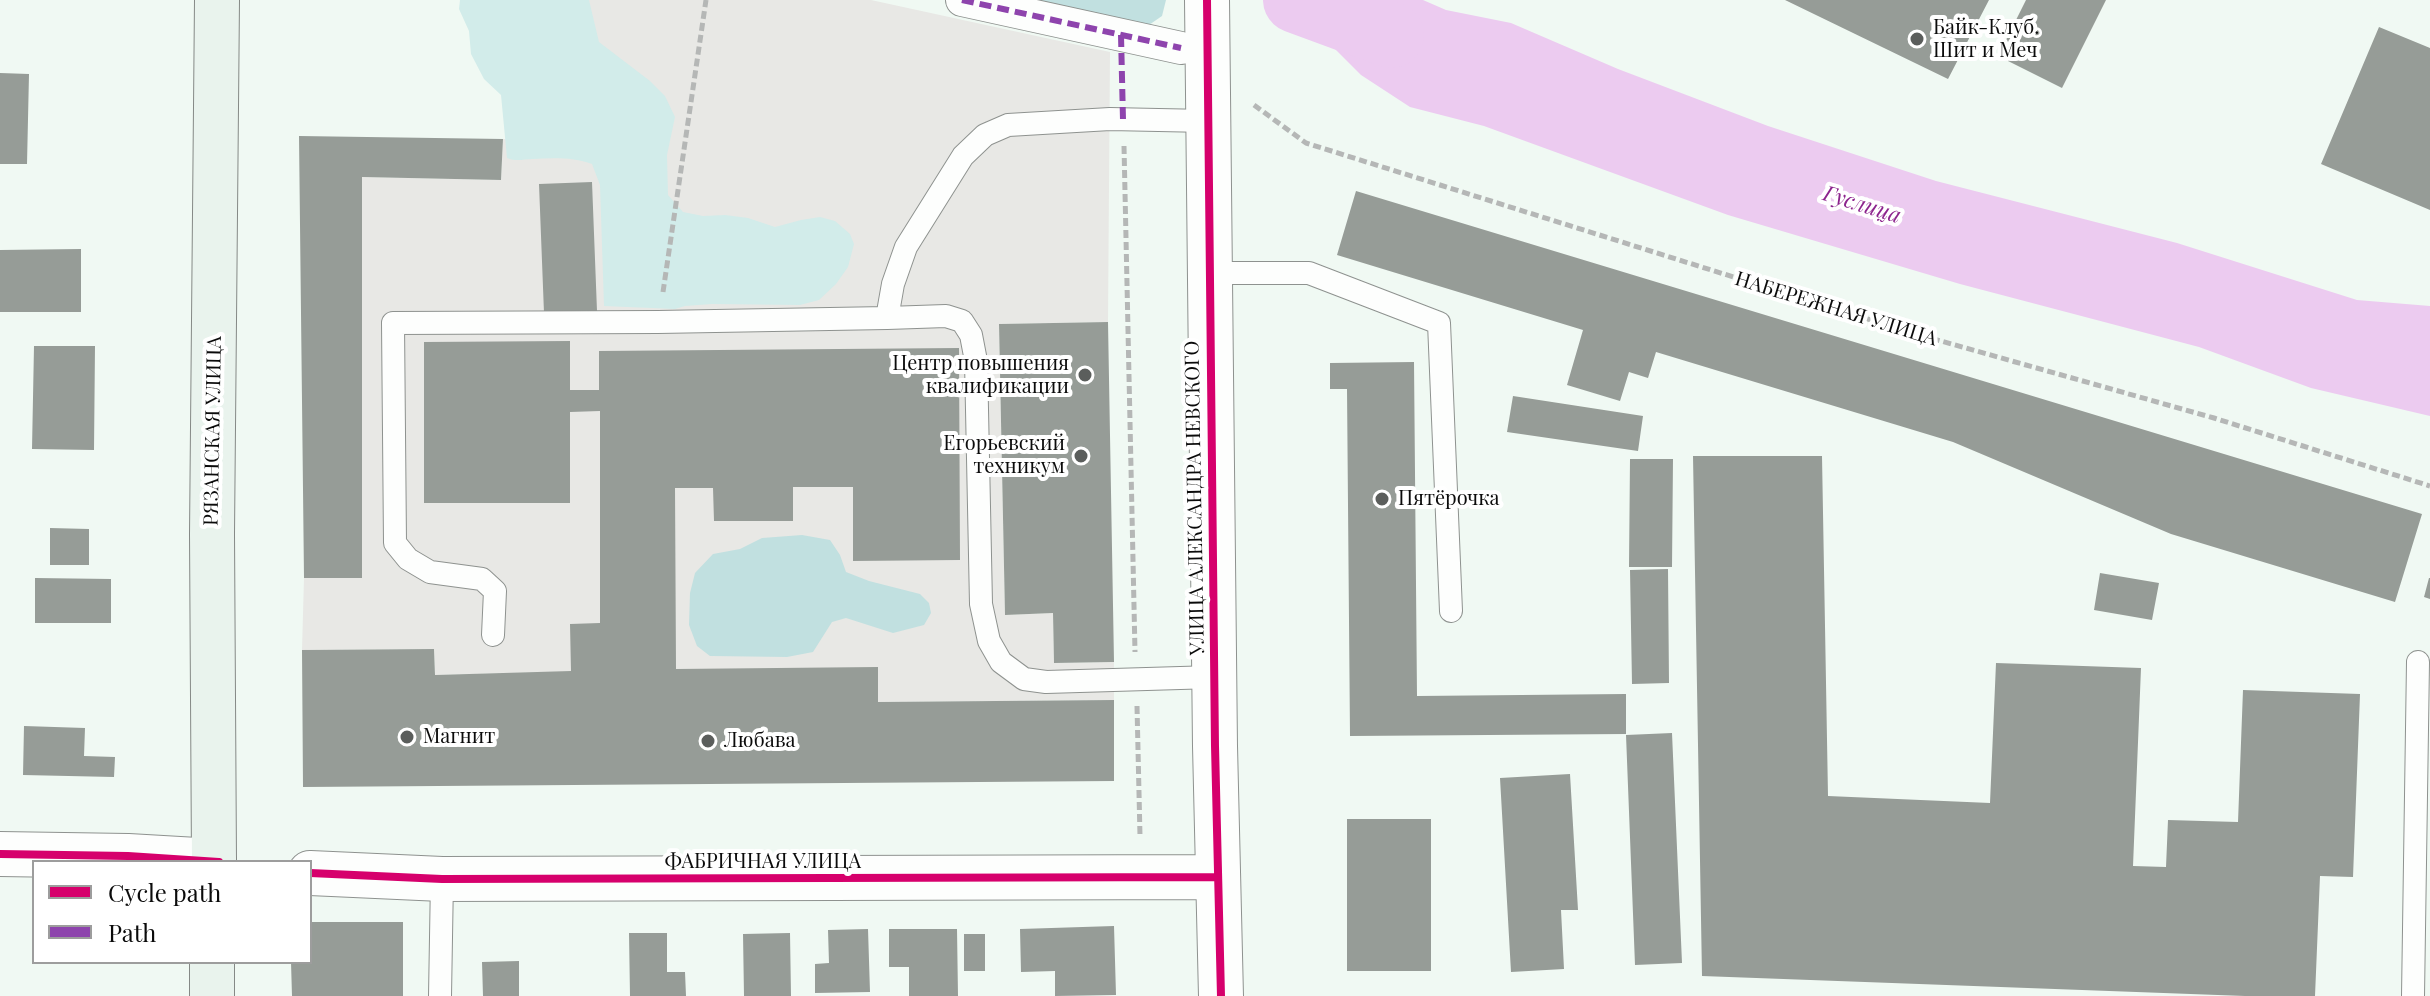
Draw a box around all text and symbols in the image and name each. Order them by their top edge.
place label: Байк-Клуб. Шит и Меч [1933,16,2039,63]
marker: Байк-Клуб. Шит и Меч [1908,30,1926,48]
water label: Гуслица [1820,181,1904,229]
street label: НАБЕРЕЖНАЯ УЛИЦА [1732,267,1940,351]
street label: РЯЗАНСКАЯ УЛИЦА [199,336,227,526]
street label: УЛИЦА АЛЕКСАНДРА НЕВСКОГО [1180,341,1210,655]
place label: Центр повышения квалификации [892,352,1069,399]
marker: Центр повышения квалификации [1076,366,1094,384]
place label: Егорьевский техникум [943,432,1065,479]
marker: Егорьевский техникум [1072,447,1090,465]
place label: Пятёрочка [1398,487,1500,511]
marker: Пятёрочка [1373,490,1391,508]
place label: Магнит [423,725,495,749]
marker: Магнит [398,728,416,746]
place label: Любава [724,729,796,753]
marker: Любава [699,732,717,750]
street label: ФАБРИЧНАЯ УЛИЦА [665,850,861,874]
legend [32,860,312,964]
text: Cycle path [108,876,221,908]
text: Path [108,916,156,948]

